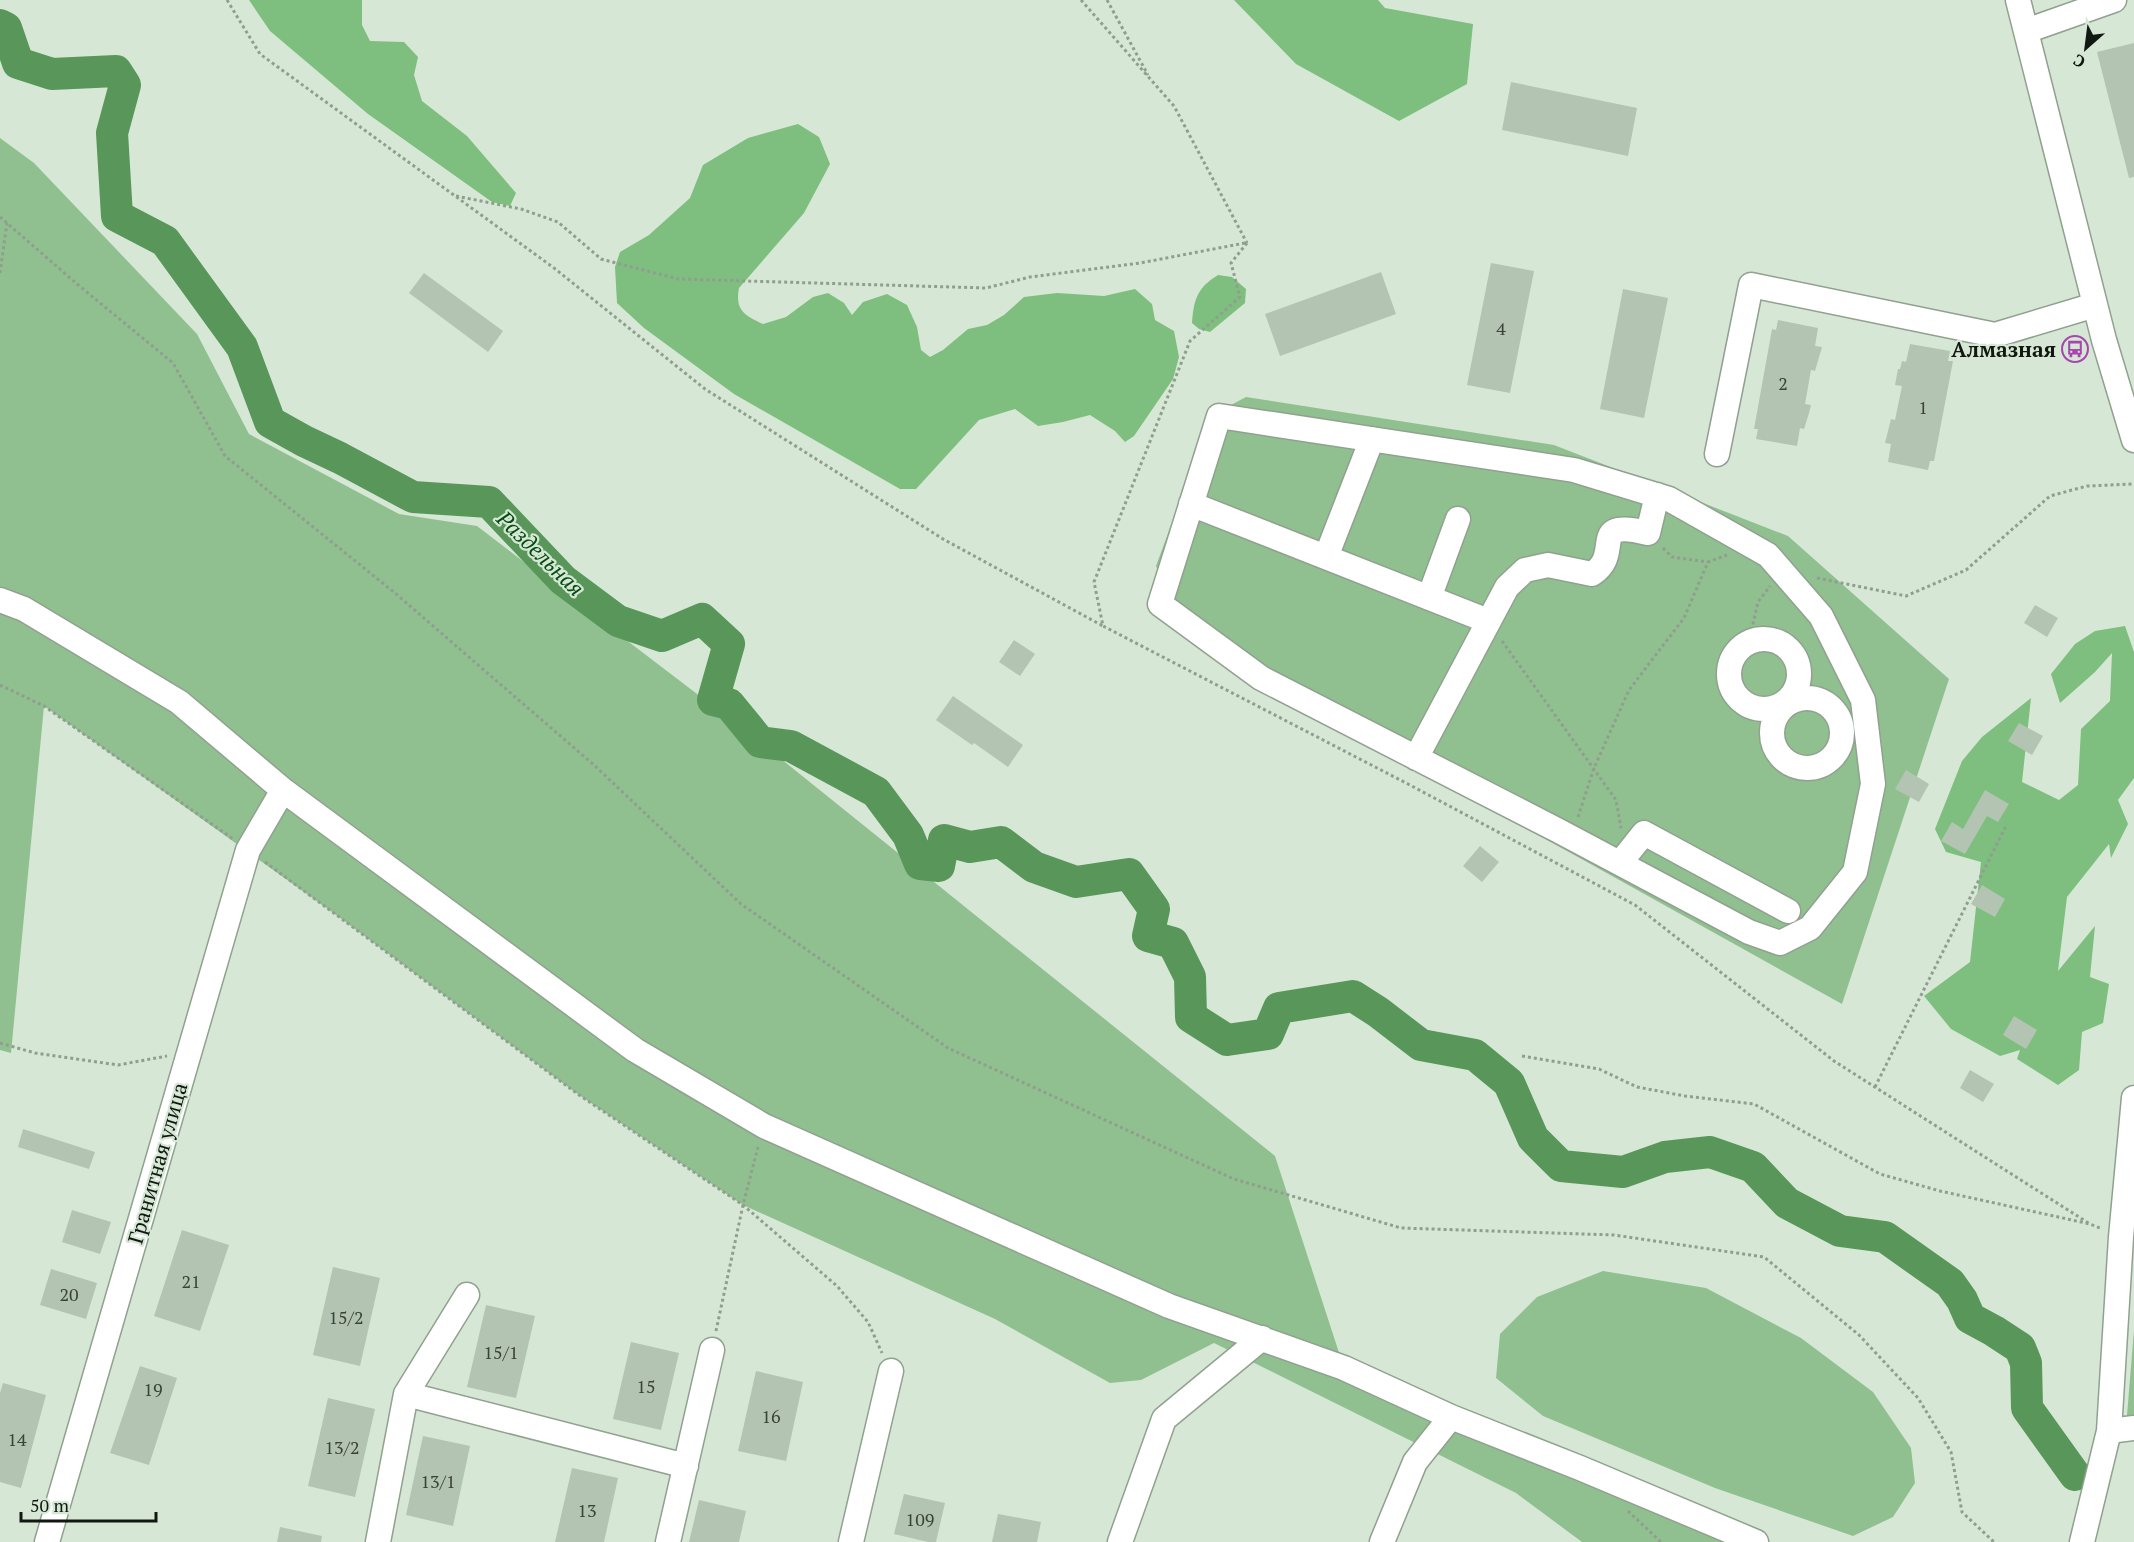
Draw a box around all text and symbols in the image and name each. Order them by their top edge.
north arrow [2056,18,2116,78]
text: С [2069,49,2089,73]
house number: 4 [1496,316,1506,340]
bus stop icon: Алмазная [2060,334,2090,364]
place label: Алмазная [1951,335,2056,363]
house number: 2 [1778,371,1788,395]
house number: 1 [1918,395,1928,419]
water label: Раздельная [490,503,591,602]
street label: Гранитная улица [121,1079,193,1247]
house number: 21 [181,1269,201,1293]
house number: 20 [59,1282,79,1306]
house number: 15/2 [329,1305,363,1329]
house number: 15/1 [484,1340,518,1364]
house number: 15 [636,1374,656,1398]
house number: 19 [143,1377,163,1401]
house number: 16 [761,1404,781,1428]
house number: 14 [7,1427,27,1451]
house number: 13/2 [325,1435,359,1459]
house number: 13/1 [421,1469,455,1493]
scale bar [21,1485,156,1523]
text: 50 m [30,1493,70,1517]
house number: 13 [577,1498,597,1522]
house number: 109 [906,1507,934,1531]

